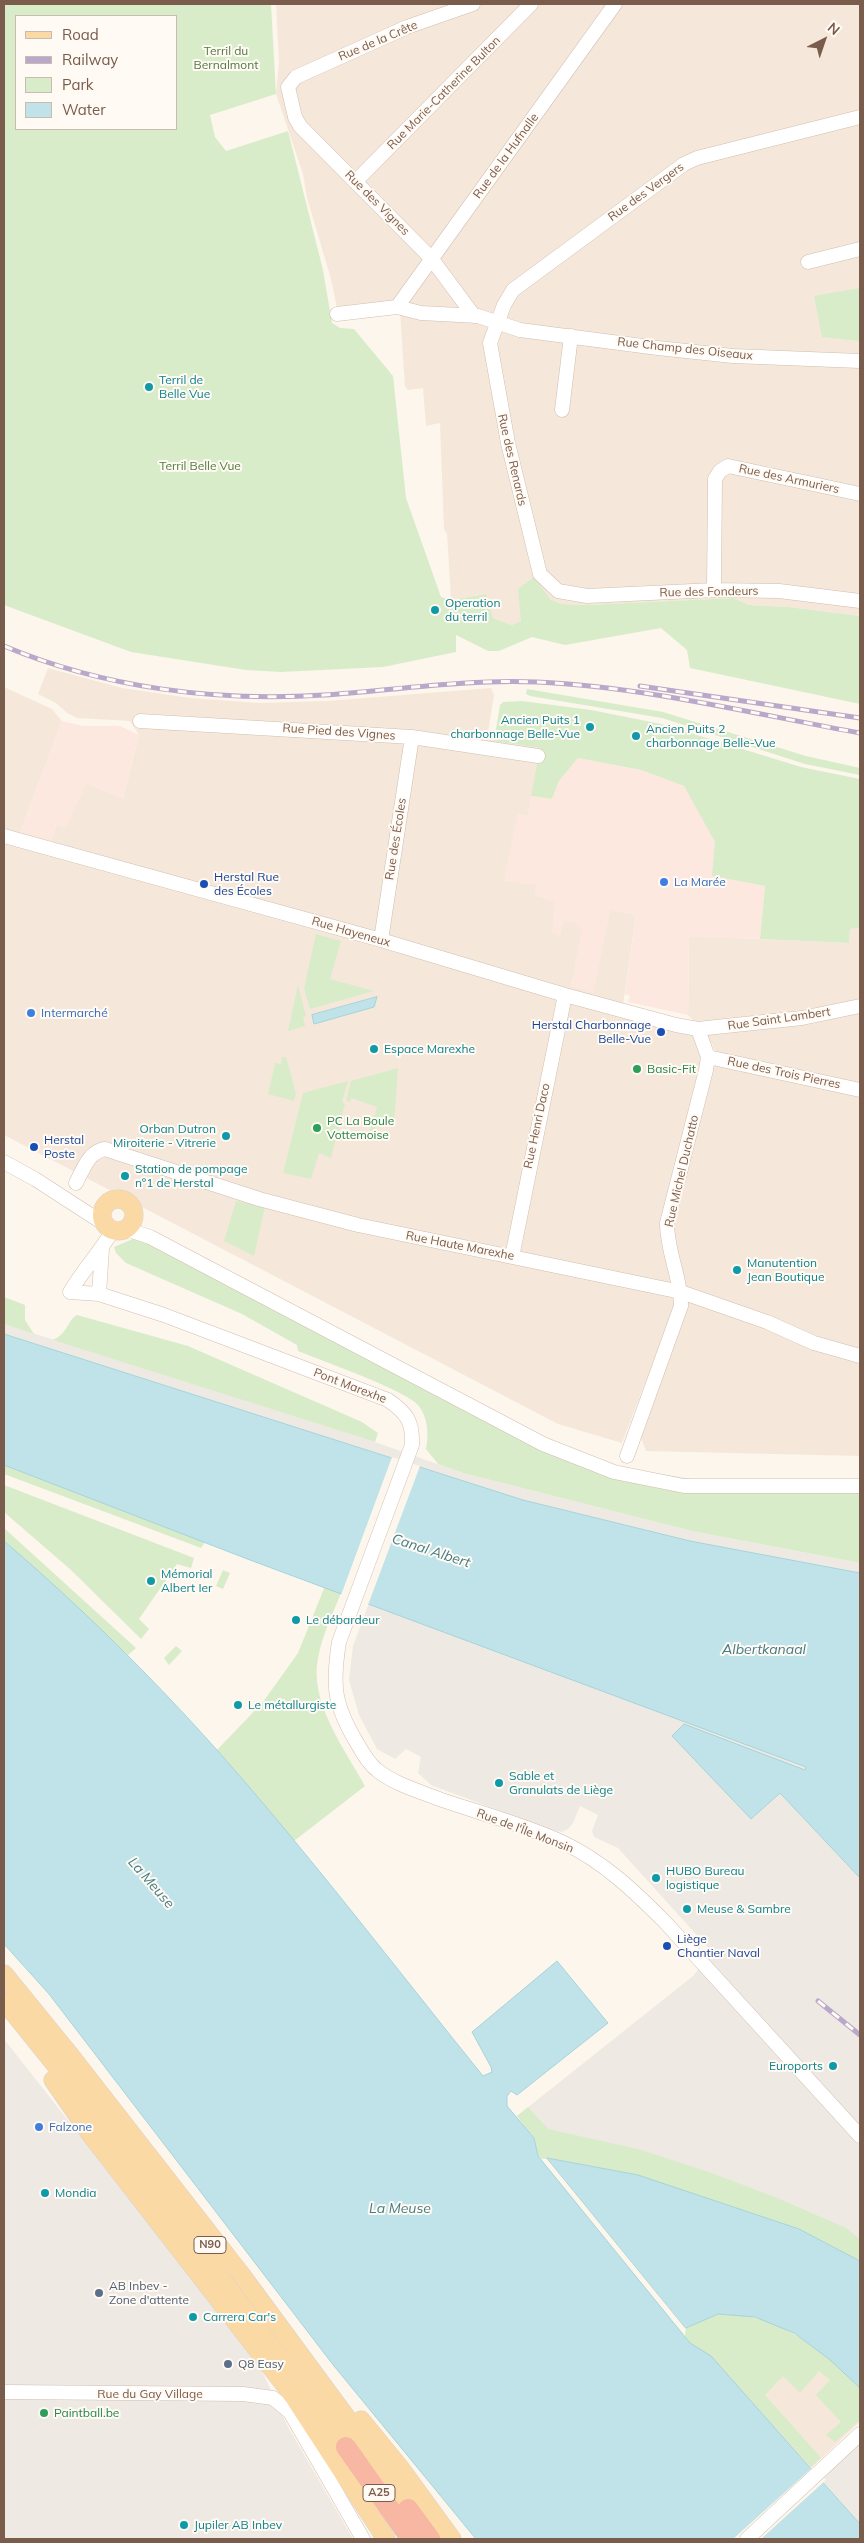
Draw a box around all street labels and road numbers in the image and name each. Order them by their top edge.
street label: Rue de la Crête [336,18,420,64]
street label: Rue Marie-Catherine Bulton [384,33,504,153]
street label: Rue de la Hufnalle [470,111,542,201]
street label: Rue des Vergers [605,160,687,224]
street label: Rue des Vignes [342,168,412,238]
street label: Rue Champ des Oiseaux [617,335,753,363]
street label: Rue des Renards [494,413,530,507]
street label: Rue des Armuriers [737,461,841,497]
street label: Rue des Fondeurs [659,584,759,600]
street label: Rue Pied des Vignes [282,721,396,743]
street label: Rue des Écoles [382,797,410,881]
street label: Rue Hayeneux [310,914,392,950]
street label: Rue Saint Lambert [727,1005,831,1033]
street label: Rue des Trois Pierres [726,1054,842,1092]
street label: Rue Henri Daco [521,1082,553,1170]
street label: Rue Michel Duchatto [662,1114,702,1228]
street label: Rue Haute Marexhe [405,1228,515,1264]
street label: Pont Marexhe [311,1365,389,1407]
street label: Rue de l'Île Monsin [474,1806,576,1856]
road number: N90 [194,2236,226,2254]
street label: Rue du Gay Village [97,2387,203,2401]
road number: A25 [363,2484,395,2502]

